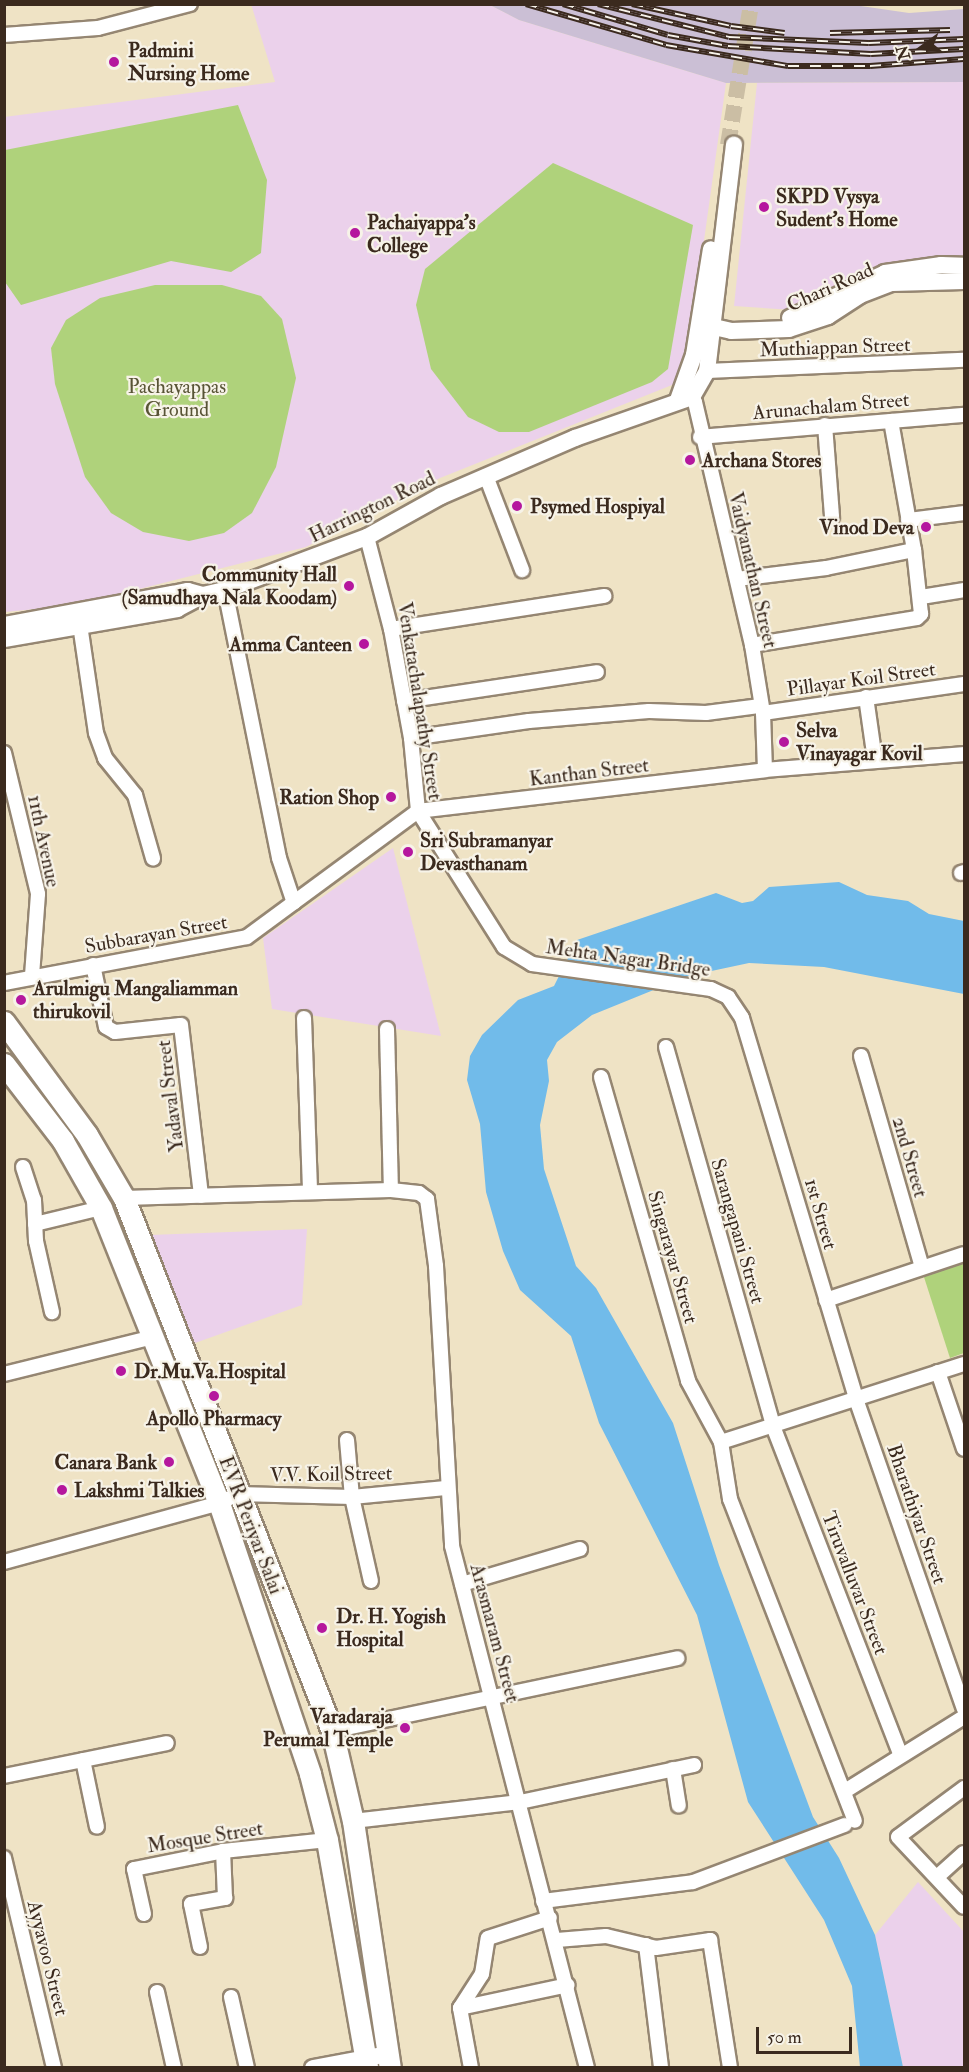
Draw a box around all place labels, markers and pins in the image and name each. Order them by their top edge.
place label: Padmini Nursing Home [128,39,249,86]
marker: Padmini Nursing Home [105,53,123,71]
place label: SKPD Vysya Sudent's Home [776,184,898,231]
marker: SKPD Vysya Sudent's Home [757,200,771,214]
place label: Pachaiyappa's College [367,210,475,257]
marker: Pachaiyappa's College [348,226,362,240]
place label: Archana Stores [702,448,821,472]
marker: Archana Stores [683,453,697,467]
place label: Psymed Hospiyal [530,494,665,518]
marker: Psymed Hospiyal [508,497,526,515]
place label: Vinod Deva [819,515,914,539]
marker: Vinod Deva [919,520,933,534]
place label: Community Hall (Samudhaya Nala Koodam) [122,562,337,609]
marker: Community Hall (Samudhaya Nala Koodam) [342,579,356,593]
place label: Amma Canteen [229,632,352,656]
marker: Amma Canteen [357,637,371,651]
place label: Selva Vinayagar Kovil [796,718,923,765]
marker: Selva Vinayagar Kovil [777,735,791,749]
place label: Ration Shop [279,785,379,809]
marker: Ration Shop [384,790,398,804]
place label: Sri Subramanyar Devasthanam [420,828,553,875]
marker: Sri Subramanyar Devasthanam [401,845,415,859]
place label: Arulmigu Mangaliamman thirukovil [33,976,238,1023]
marker: Arulmigu Mangaliamman thirukovil [14,993,28,1007]
place label: Dr.Mu.Va.Hospital [134,1359,286,1383]
marker: Dr.Mu.Va.Hospital [112,1362,130,1380]
marker: Apollo Pharmacy [207,1389,221,1403]
place label: Apollo Pharmacy [147,1406,281,1430]
place label: Canara Bank [55,1450,157,1474]
marker: Canara Bank [162,1455,176,1469]
place label: Lakshmi Talkies [74,1478,204,1502]
marker: Lakshmi Talkies [55,1483,69,1497]
place label: Dr. H. Yogish Hospital [336,1604,446,1651]
marker: Dr. H. Yogish Hospital [313,1619,331,1637]
place label: Varadaraja Perumal Temple [263,1704,393,1751]
marker: Varadaraja Perumal Temple [398,1721,412,1735]

